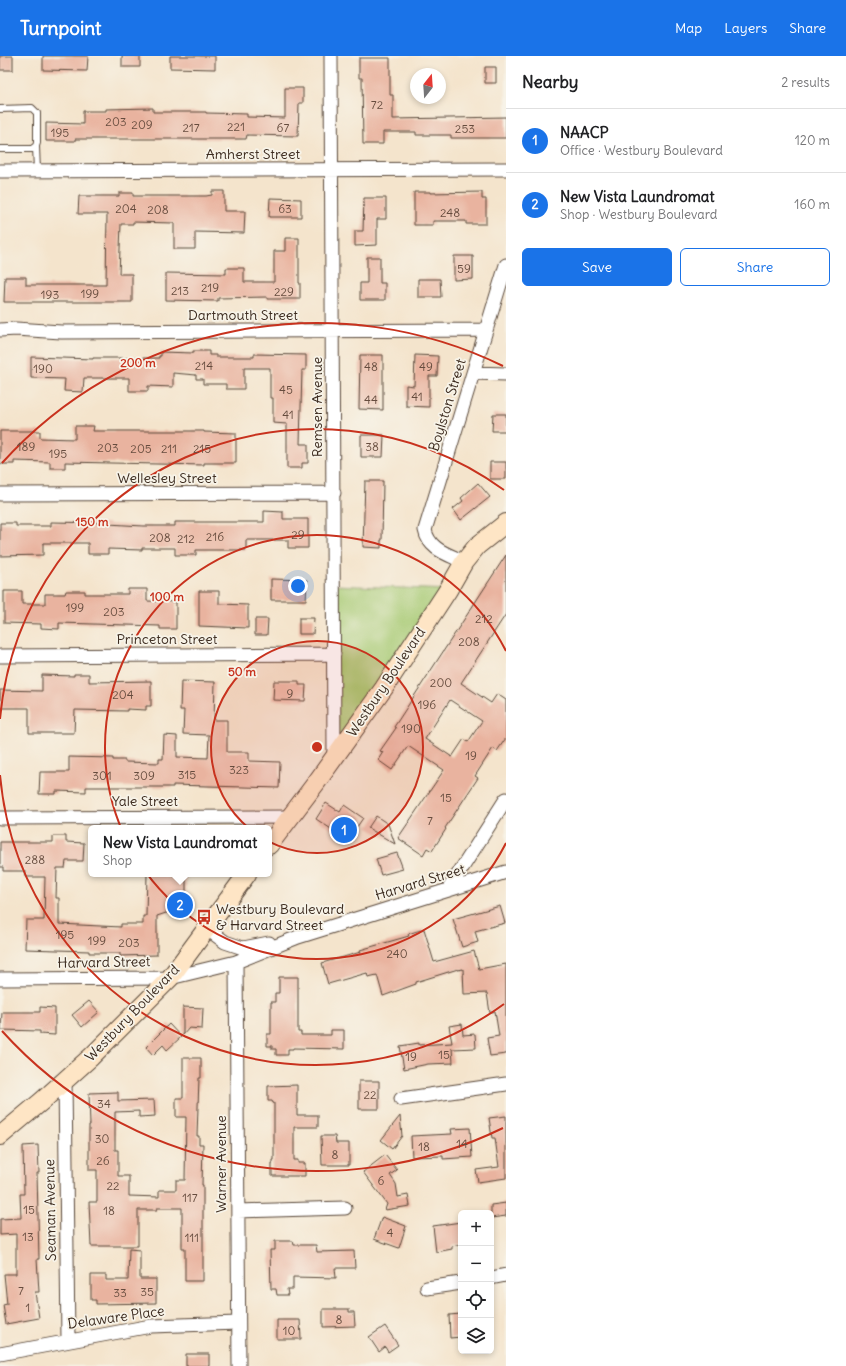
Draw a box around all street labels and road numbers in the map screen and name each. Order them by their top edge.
street label: Amherst Street [206,145,300,163]
street label: Dartmouth Street [188,306,298,324]
street label: Boylston Street [424,356,470,453]
street label: Remsen Avenue [308,357,326,457]
street label: Wellesley Street [117,469,217,487]
street label: Westbury Boulevard [343,624,429,740]
street label: Princeton Street [116,630,218,648]
street label: Yale Street [112,792,178,810]
street label: Harvard Street [373,860,467,904]
street label: Harvard Street [57,952,151,972]
street label: Westbury Boulevard [81,961,183,1065]
street label: Warner Avenue [212,1115,230,1213]
street label: Seaman Avenue [40,1159,60,1261]
street label: Delaware Place [66,1301,166,1333]

